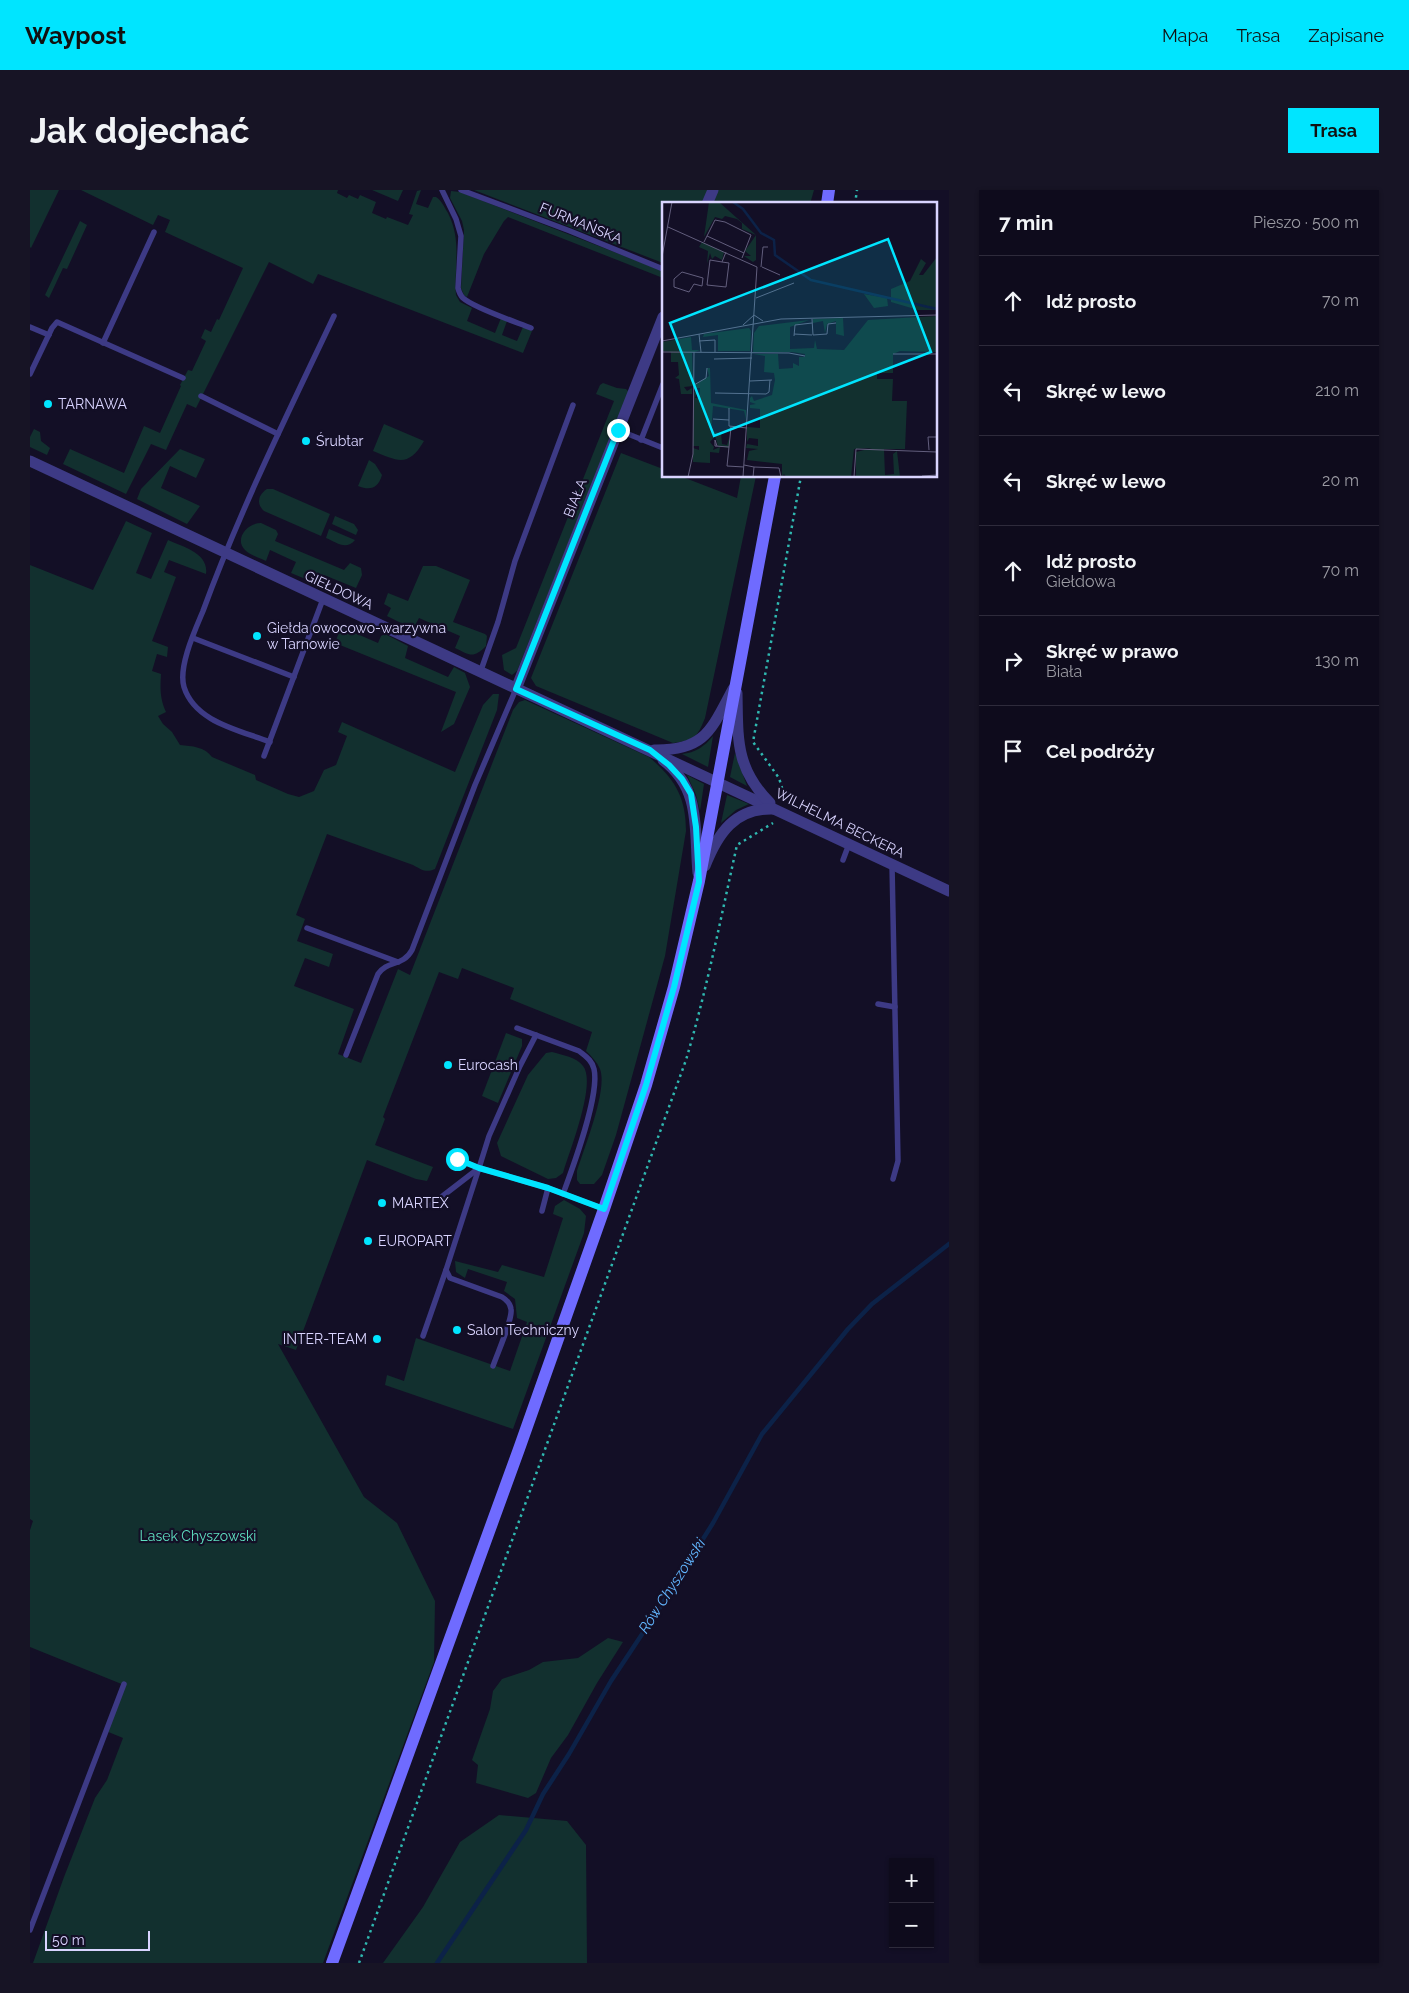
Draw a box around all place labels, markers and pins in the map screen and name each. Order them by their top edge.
place label: TARNAWA [58,396,127,412]
marker: TARNAWA [42,398,54,410]
place label: Śrubtar [316,432,364,449]
marker: Śrubtar [300,435,312,447]
place label: Giełda owocowo-warzywna w Tarnowie [267,620,446,652]
marker: Giełda owocowo-warzywna w Tarnowie [251,630,263,642]
place label: Eurocash [458,1057,518,1073]
marker: Eurocash [442,1059,454,1071]
place label: MARTEX [392,1195,449,1211]
marker: MARTEX [376,1197,388,1209]
place label: EUROPART [378,1233,452,1249]
marker: EUROPART [362,1235,374,1247]
place label: Salon Techniczny [467,1322,579,1338]
marker: Salon Techniczny [451,1324,463,1336]
place label: INTER-TEAM [283,1331,367,1347]
marker: INTER-TEAM [371,1333,383,1345]

